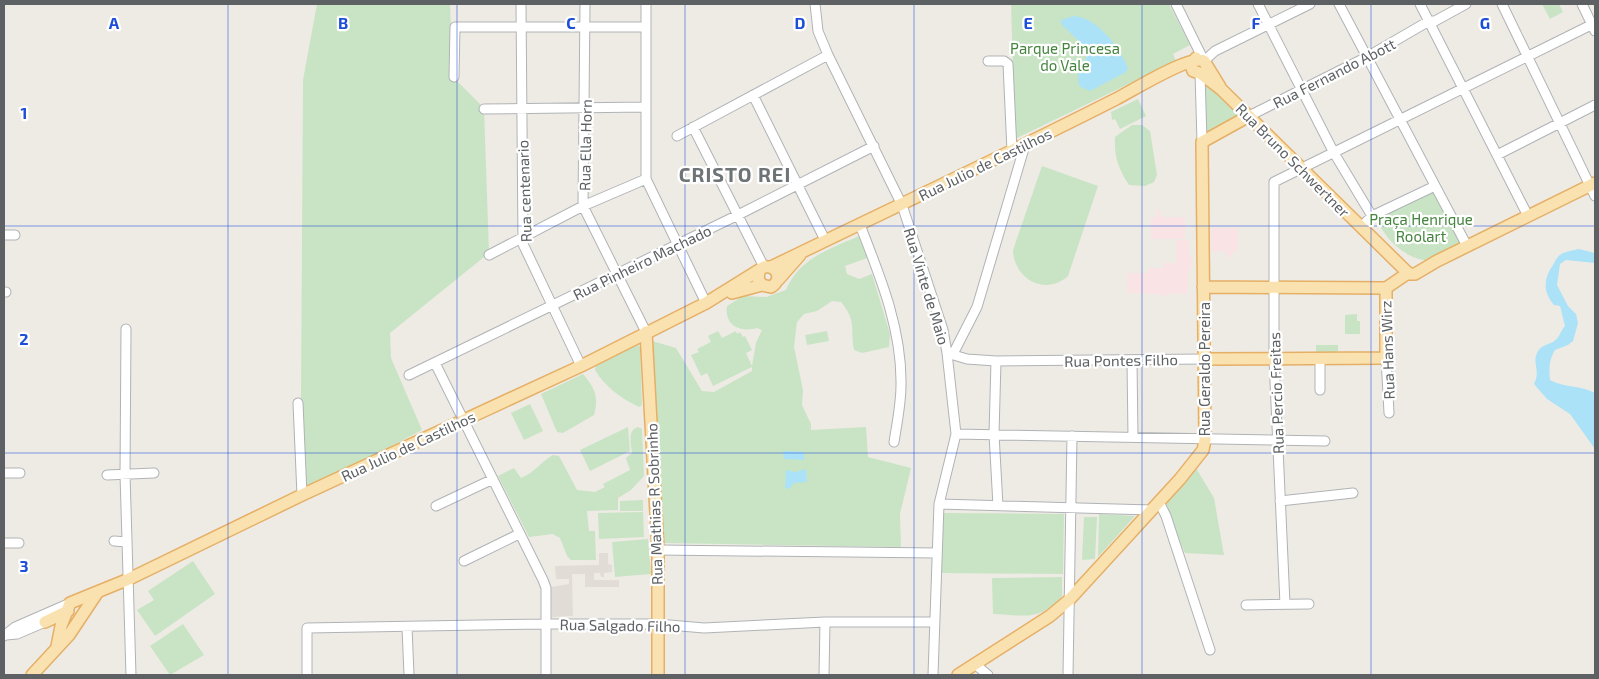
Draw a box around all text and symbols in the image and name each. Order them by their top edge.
text: A [109,13,120,32]
text: B [338,13,348,32]
text: C [566,13,576,32]
text: D [795,13,806,32]
text: E [1023,13,1033,32]
text: F [1252,13,1261,32]
text: G [1480,13,1490,32]
street label: Rua Fernando Abott [1270,34,1398,112]
park label: Parque Princesa do Vale [1010,39,1120,74]
street label: Rua Ella Horn [575,99,595,191]
street label: Rua Bruno Schwertner [1232,99,1354,221]
text: 1 [21,103,27,122]
street label: Rua Julio de Castilhos [915,124,1055,204]
street label: Rua centenario [513,140,535,242]
district label: CRISTO REI [679,162,791,186]
park label: Praça Henrique Roolart [1369,210,1473,245]
street label: Rua Pinheiro Machado [570,221,714,303]
street label: Rua Vinte de Maio [901,225,953,347]
street label: Rua Hans Wirz [1376,300,1398,400]
street label: Rua Geraldo Pereira [1195,302,1213,436]
text: 2 [19,329,29,348]
street label: Rua Percio Freitas [1265,332,1287,454]
street label: Rua Pontes Filho [1064,350,1178,370]
street label: Rua Julio de Castilhos [338,407,478,485]
street label: Rua Mathias R Sobrinho [642,423,666,585]
text: 3 [19,556,29,575]
street label: Rua Salgado Filho [559,615,681,635]

